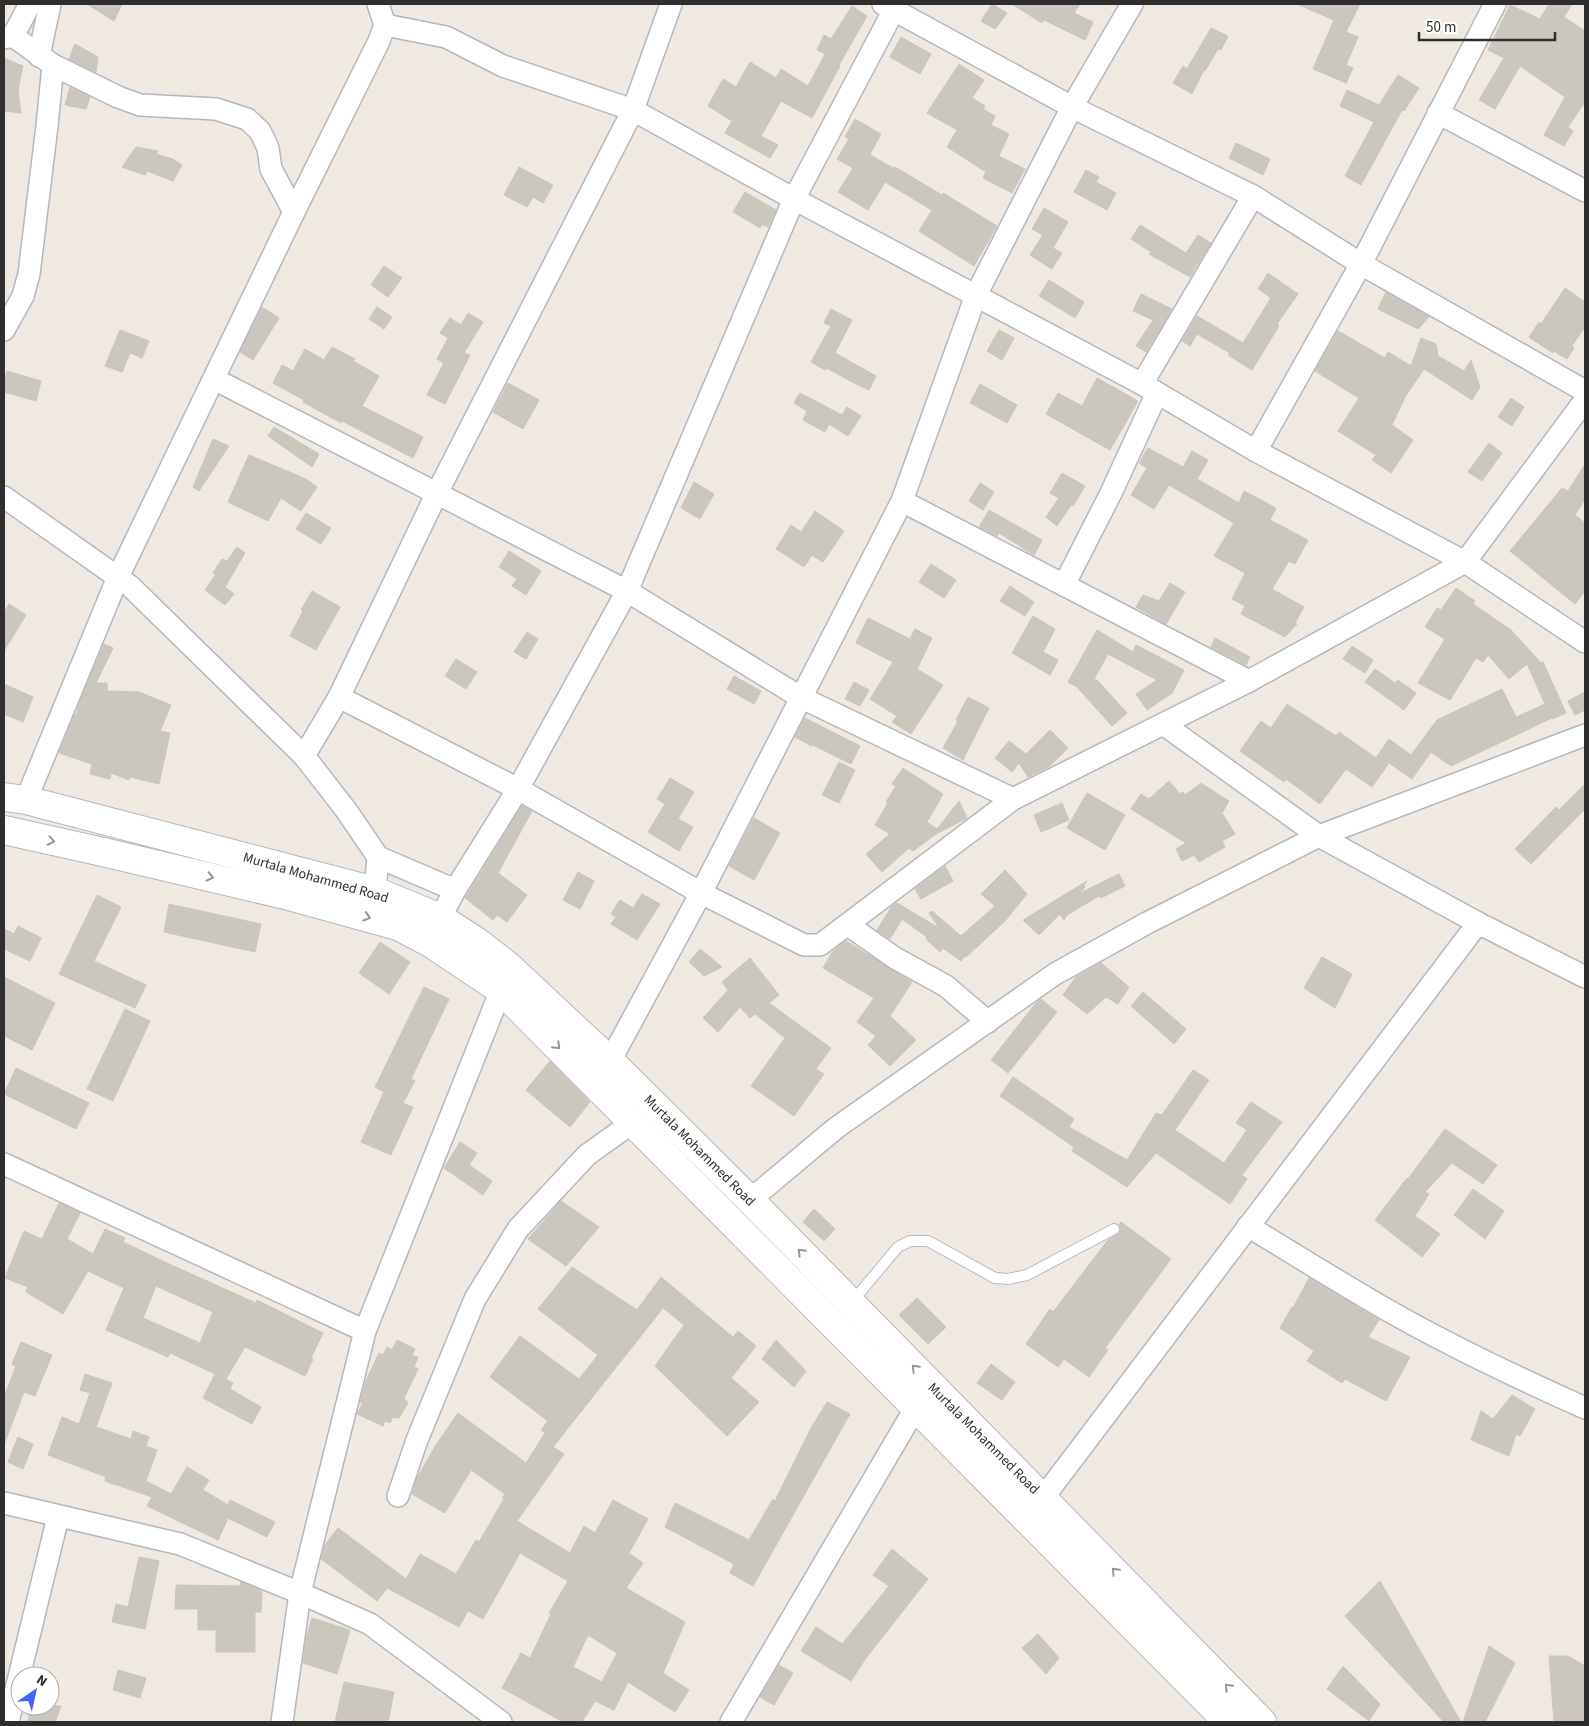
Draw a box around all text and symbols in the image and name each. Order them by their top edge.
scale bar [1419,10,1555,42]
text: 50 m [1426,17,1456,38]
one-way arrow [47,835,56,845]
street label: Murtala Mohammed Road [240,848,391,908]
one-way arrow [205,871,214,882]
one-way arrow [363,912,371,922]
one-way arrow [551,1040,560,1049]
street label: Murtala Mohammed Road [639,1090,760,1211]
one-way arrow [798,1249,807,1258]
one-way arrow [912,1364,921,1373]
street label: Murtala Mohammed Road [923,1378,1044,1499]
one-way arrow [1111,1568,1120,1577]
north arrow [10,1666,60,1716]
text: N [32,1670,51,1692]
one-way arrow [1225,1684,1234,1693]

